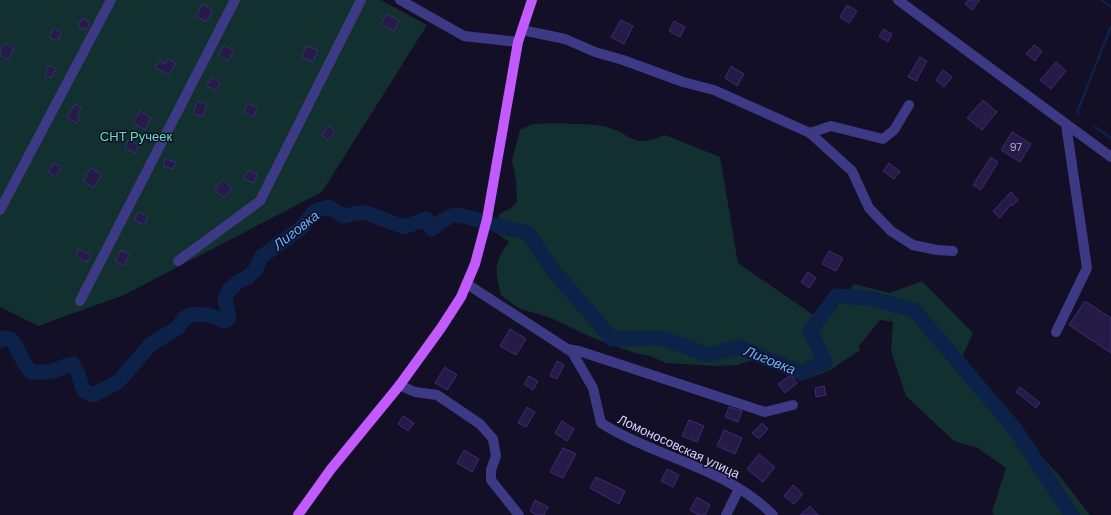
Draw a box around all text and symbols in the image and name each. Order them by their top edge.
park label: СНТ Ручеек [100,128,172,145]
house number: 97 [1010,140,1022,154]
water label: Лиговка [269,206,323,254]
water label: Лиговка [741,341,798,378]
street label: Ломоносовская улица [615,411,743,483]

